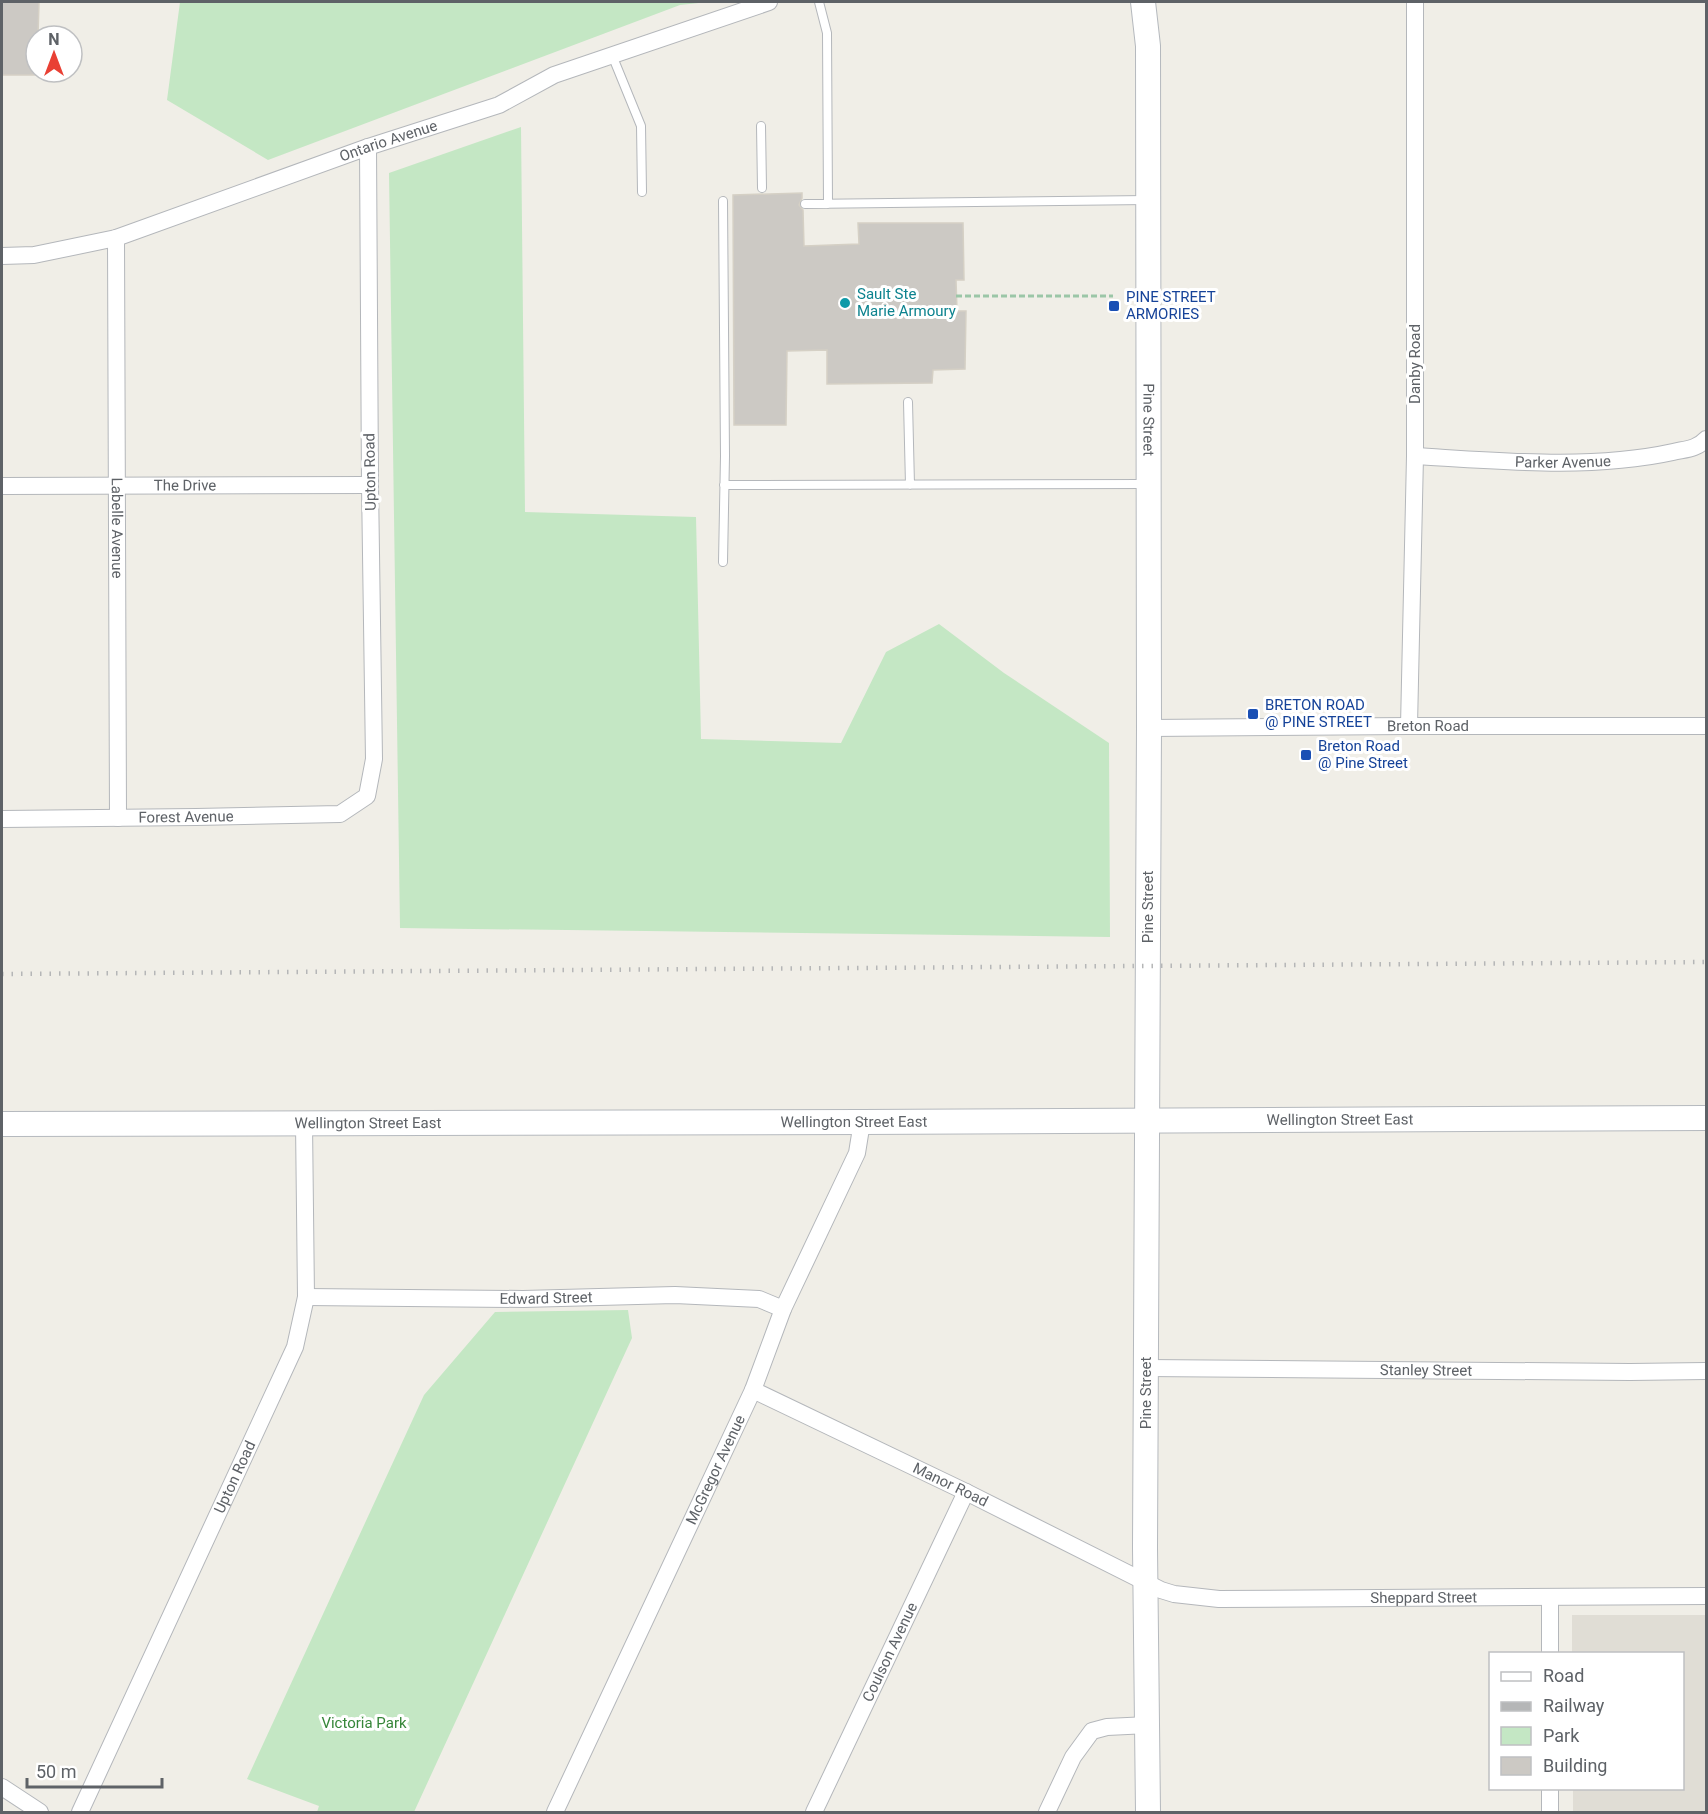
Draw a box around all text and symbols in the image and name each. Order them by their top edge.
north arrow [24,24,84,84]
text: N [48,30,60,49]
street label: Ontario Avenue [337,116,440,166]
place label: Sault Ste Marie Armoury [857,285,956,320]
place label: PINE STREET ARMORIES [1126,288,1216,323]
marker: Sault Ste Marie Armoury [838,296,852,310]
marker: PINE STREET ARMORIES [1107,299,1121,313]
street label: Danby Road [1406,324,1424,404]
street label: Pine Street [1139,383,1158,456]
street label: Upton Road [360,433,380,511]
street label: Parker Avenue [1514,452,1611,472]
street label: The Drive [154,476,216,495]
street label: Labelle Avenue [108,478,126,578]
place label: BRETON ROAD @ PINE STREET [1265,696,1372,731]
marker: BRETON ROAD @ PINE STREET [1246,707,1260,721]
street label: Breton Road [1387,717,1469,735]
place label: Breton Road @ Pine Street [1318,737,1408,772]
marker: Breton Road @ Pine Street [1299,748,1313,762]
street label: Forest Avenue [138,807,234,827]
street label: Pine Street [1139,871,1157,943]
street label: Wellington Street East [1267,1110,1414,1129]
street label: Wellington Street East [781,1113,928,1131]
street label: Wellington Street East [295,1114,442,1132]
street label: Edward Street [499,1288,593,1308]
street label: Pine Street [1137,1357,1155,1429]
street label: Stanley Street [1380,1361,1472,1380]
street label: McGregor Avenue [682,1412,749,1528]
street label: Upton Road [210,1438,259,1516]
street label: Manor Road [910,1459,991,1511]
street label: Sheppard Street [1370,1588,1477,1607]
street label: Coulson Avenue [859,1600,921,1705]
legend [1489,1652,1684,1790]
text: Road [1543,1665,1584,1686]
text: Railway [1543,1695,1605,1716]
park label: Victoria Park [321,1714,407,1732]
text: Park [1543,1725,1580,1746]
scale bar [27,1751,162,1789]
text: Building [1543,1755,1607,1776]
text: 50 m [36,1761,76,1782]

